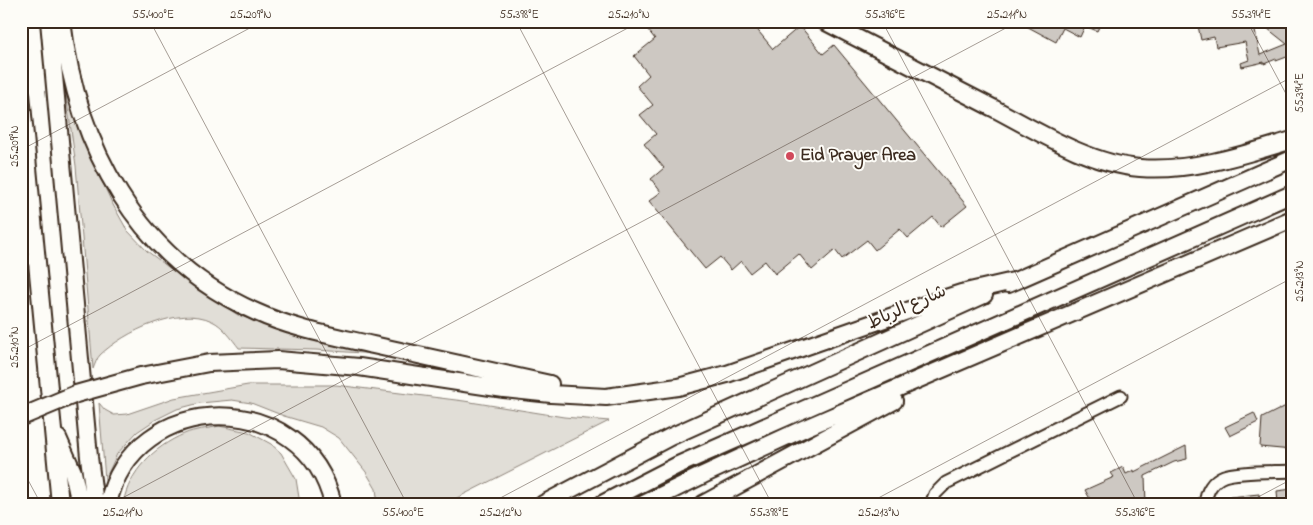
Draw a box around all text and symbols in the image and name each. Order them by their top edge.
text: 55.400°E [132,6,174,24]
text: 25.209°N [230,6,272,24]
text: 55.398°E [499,6,539,24]
text: 25.210°N [608,6,650,24]
text: 55.396°E [865,6,905,24]
text: 25.211°N [987,6,1027,24]
text: 55.394°E [1231,6,1271,24]
text: 55.394°E [1291,73,1309,113]
text: 25.209°N [6,125,24,167]
place label: Eid Prayer Area [800,143,916,170]
marker: Eid Prayer Area [784,150,796,162]
text: 25.213°N [1291,260,1309,302]
street label: شارع الرباط [863,279,951,337]
text: 25.210°N [6,326,24,368]
text: 25.211°N [103,504,143,522]
text: 55.400°E [382,504,424,522]
text: 25.212°N [480,504,522,522]
text: 55.398°E [749,504,789,522]
text: 25.213°N [858,504,900,522]
text: 55.396°E [1115,504,1155,522]

